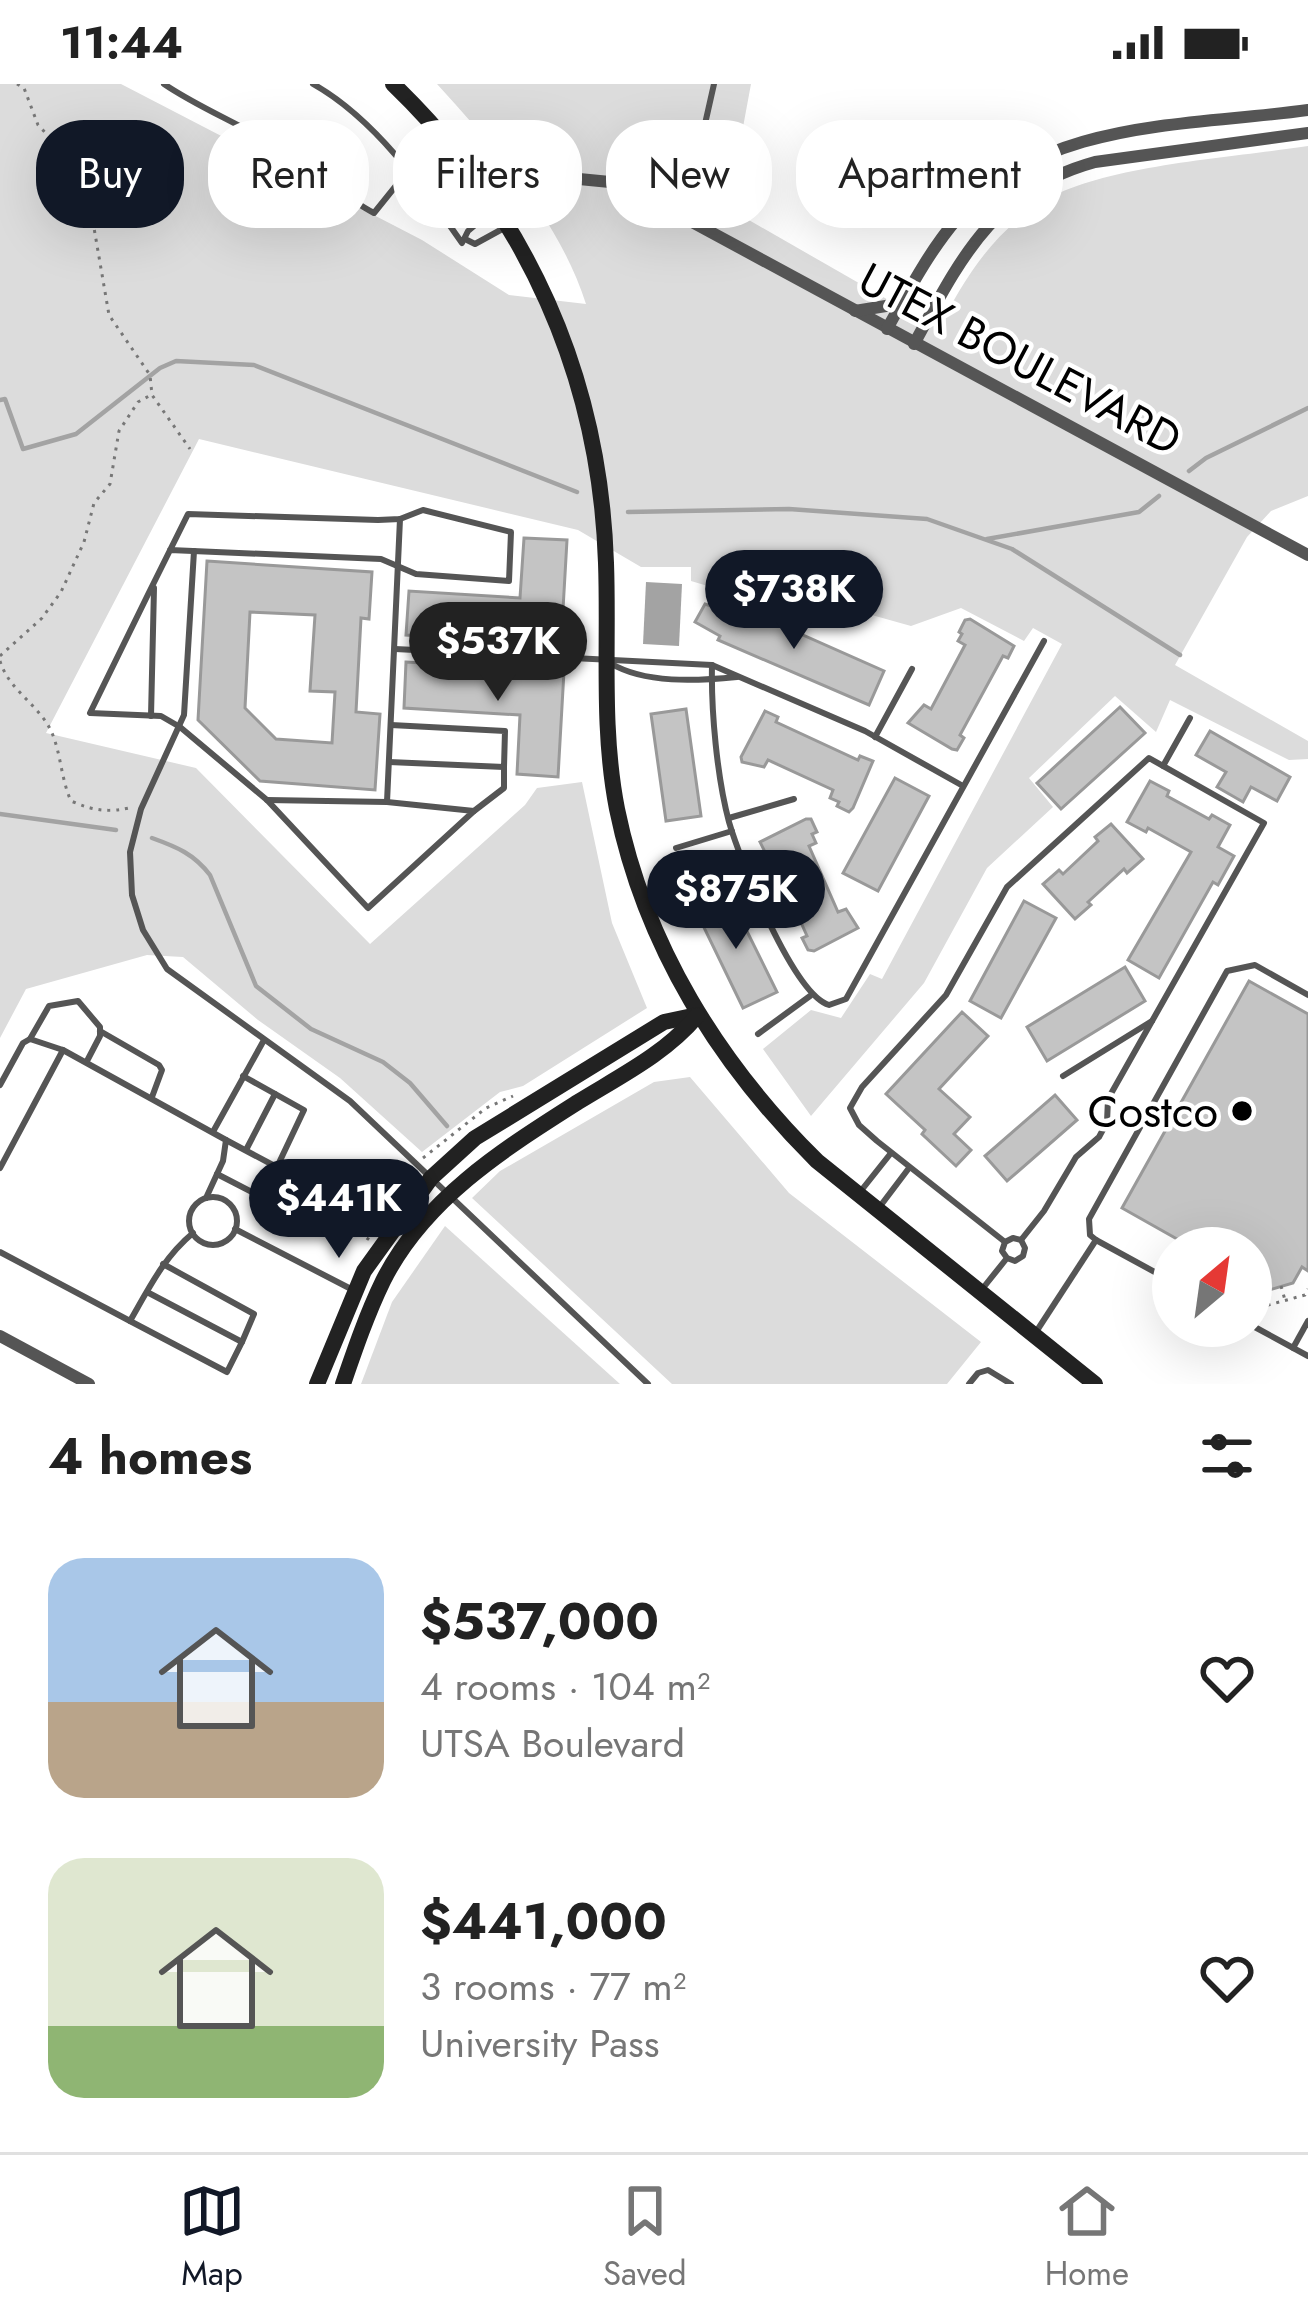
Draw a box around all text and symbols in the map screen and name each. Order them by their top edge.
text: 11:44 [60,10,183,75]
chip: Buy [36,120,184,228]
chip: Rent [208,120,369,228]
chip: Filters [393,120,582,228]
chip: New [606,120,772,228]
chip: Apartment [796,120,1063,228]
street label: UTEX BOULEVARD [847,247,1193,471]
pin: $738K [710,550,878,652]
text: $738K [732,560,856,617]
pin: $537K [414,602,582,704]
text: $537K [436,612,560,669]
pin: $875K [652,850,820,952]
text: $875K [674,860,798,917]
place label: Costco [1088,1079,1218,1144]
marker: Costco [1229,1098,1255,1124]
pin: $441K [255,1159,423,1261]
text: $441K [276,1169,402,1226]
north arrow [1152,1227,1272,1347]
map controls [1152,1227,1272,1347]
text: 4 homes [48,1419,252,1493]
icon: filters [1194,1423,1260,1489]
text: $537,000 [420,1584,659,1658]
icon: home [144,1606,288,1750]
icon: heart [1194,1645,1260,1711]
text: 4 rooms · 104 m² [420,1658,710,1715]
text: UTSA Boulevard [420,1715,685,1772]
text: $441,000 [420,1884,667,1958]
icon: home [144,1906,288,2050]
icon: heart [1194,1945,1260,2011]
text: 3 rooms · 77 m² [420,1958,686,2015]
text: University Pass [420,2015,660,2072]
tab: Map [179,2178,245,2297]
tab: Saved [603,2178,687,2297]
tab: Home [1045,2178,1129,2297]

